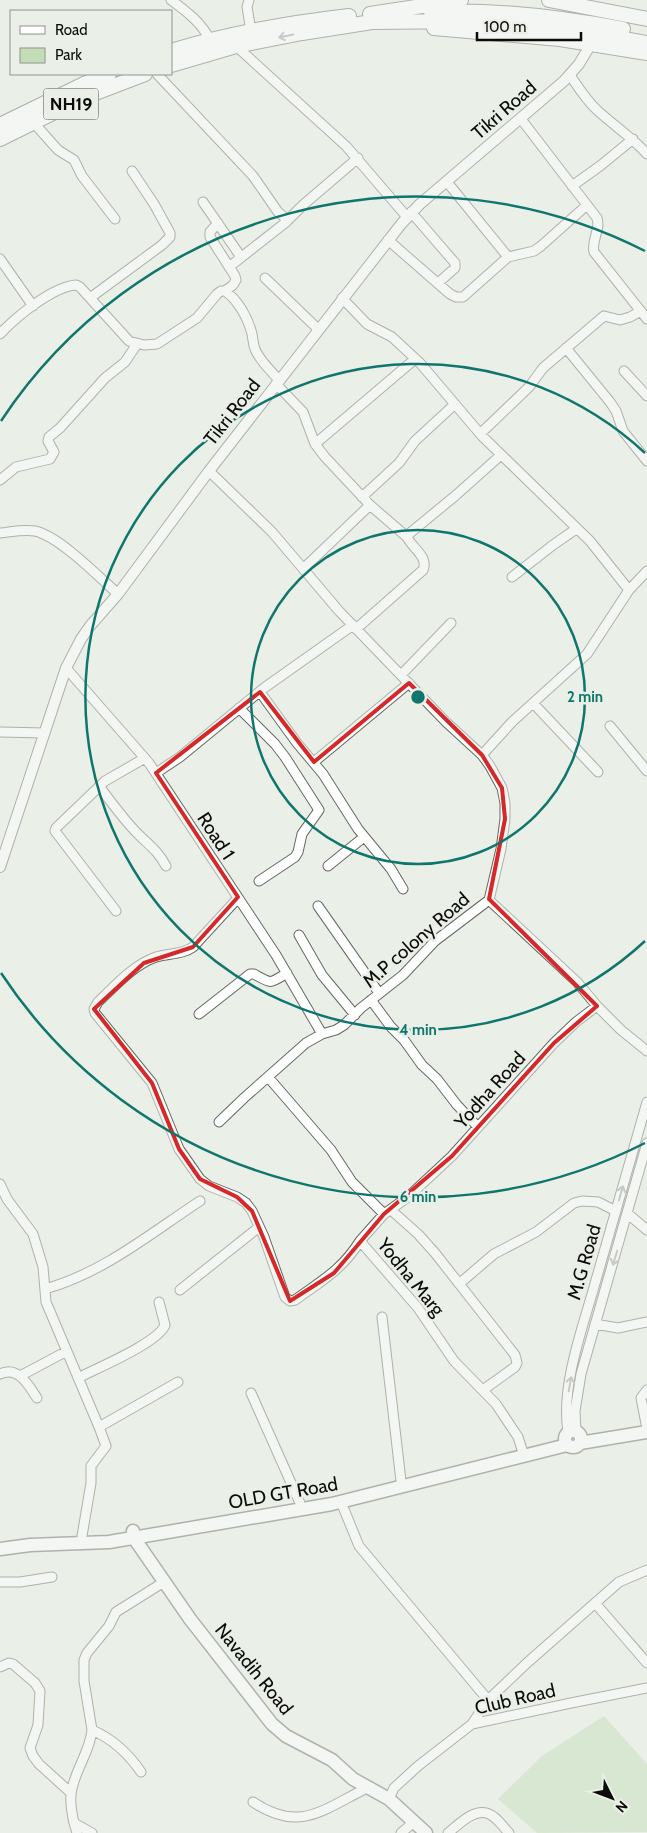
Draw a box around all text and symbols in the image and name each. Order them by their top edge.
legend [10,10,172,75]
scale bar [477,10,581,42]
text: 100 m [484,18,526,36]
text: Road [55,21,88,39]
one-way arrow [279,32,295,41]
text: Park [55,46,82,64]
street label: Tikri Road [467,76,541,144]
road number: NH19 [44,88,98,120]
street label: Tikri Road [199,374,265,450]
centre of rings [409,688,427,706]
text: 2 min [567,688,603,706]
street label: Road 1 [192,808,240,864]
street label: M.P colony Road [358,887,474,993]
text: 4 min [399,1021,437,1039]
street label: Yodha Road [449,1047,530,1134]
one-way arrow [616,1186,626,1202]
text: 6 min [400,1188,436,1206]
street label: M.G Road [562,1222,606,1302]
street label: Yodha Marg [372,1233,450,1321]
one-way arrow [609,1249,619,1265]
one-way arrow [565,1376,575,1392]
street label: OLD GT Road [227,1472,339,1514]
street label: Navadih Road [210,1619,298,1719]
street label: Club Road [472,1679,558,1719]
north arrow [587,1773,637,1823]
text: N [612,1797,632,1816]

